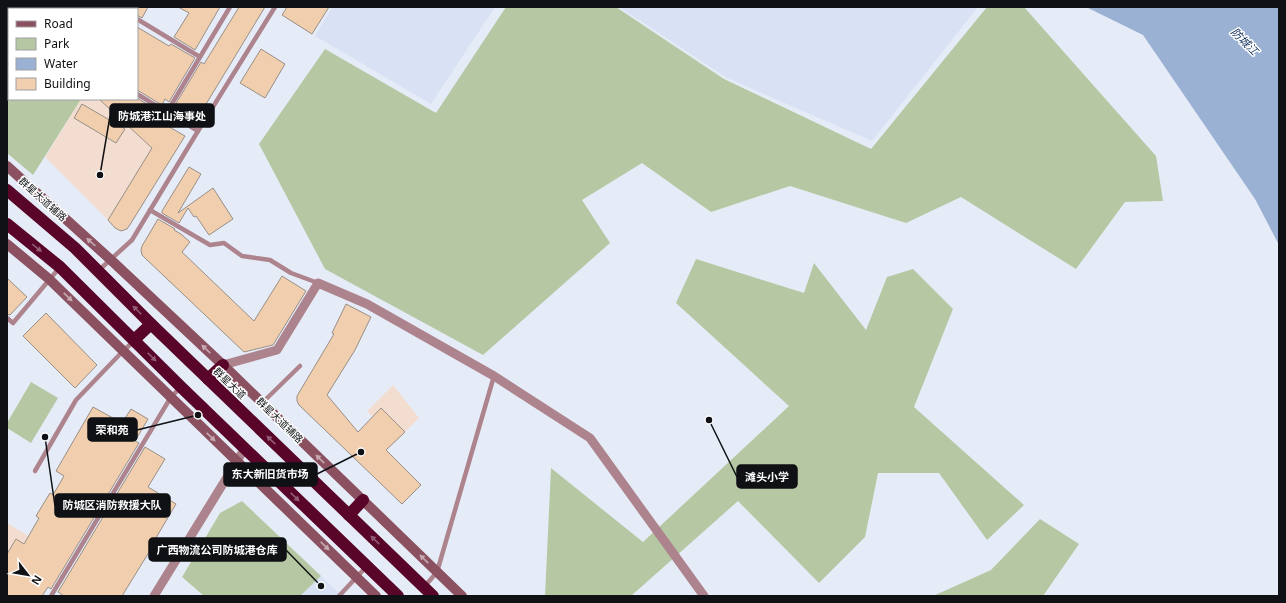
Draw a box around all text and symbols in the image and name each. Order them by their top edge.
legend [8,8,138,100]
text: Road [44,15,73,32]
water label: 防城江 [1228,24,1263,59]
text: Park [44,35,70,52]
text: Water [44,55,78,72]
text: Building [44,75,91,92]
callout: 防城港江山海事处 [110,104,214,127]
text: 防城港江山海事处 [118,108,206,123]
street label: 群星大道辅路 [16,174,70,224]
one-way arrow [86,237,96,246]
one-way arrow [32,244,43,253]
one-way arrow [62,293,73,302]
one-way arrow [132,305,142,315]
one-way arrow [201,345,211,354]
one-way arrow [147,352,156,362]
street label: 群星大道 [211,364,249,402]
street label: 群星大道辅路 [254,394,306,446]
callout: 荣和苑 [88,418,137,441]
text: 荣和苑 [96,422,129,437]
one-way arrow [206,432,216,441]
one-way arrow [266,435,276,445]
one-way arrow [315,454,325,464]
callout: 东大新旧货市场 [224,463,317,486]
callout: 滩头小学 [737,465,797,488]
text: 东大新旧货市场 [232,466,309,481]
text: 滩头小学 [745,469,789,484]
one-way arrow [290,492,300,501]
callout: 防城区消防救援大队 [55,494,170,517]
text: 防城区消防救援大队 [63,497,162,512]
one-way arrow [370,535,380,545]
callout: 广西物流公司防城港仓库 [149,538,286,561]
text: 广西物流公司防城港仓库 [157,542,278,557]
one-way arrow [320,542,330,551]
one-way arrow [419,554,429,564]
north arrow [8,555,48,595]
text: N [28,573,46,588]

